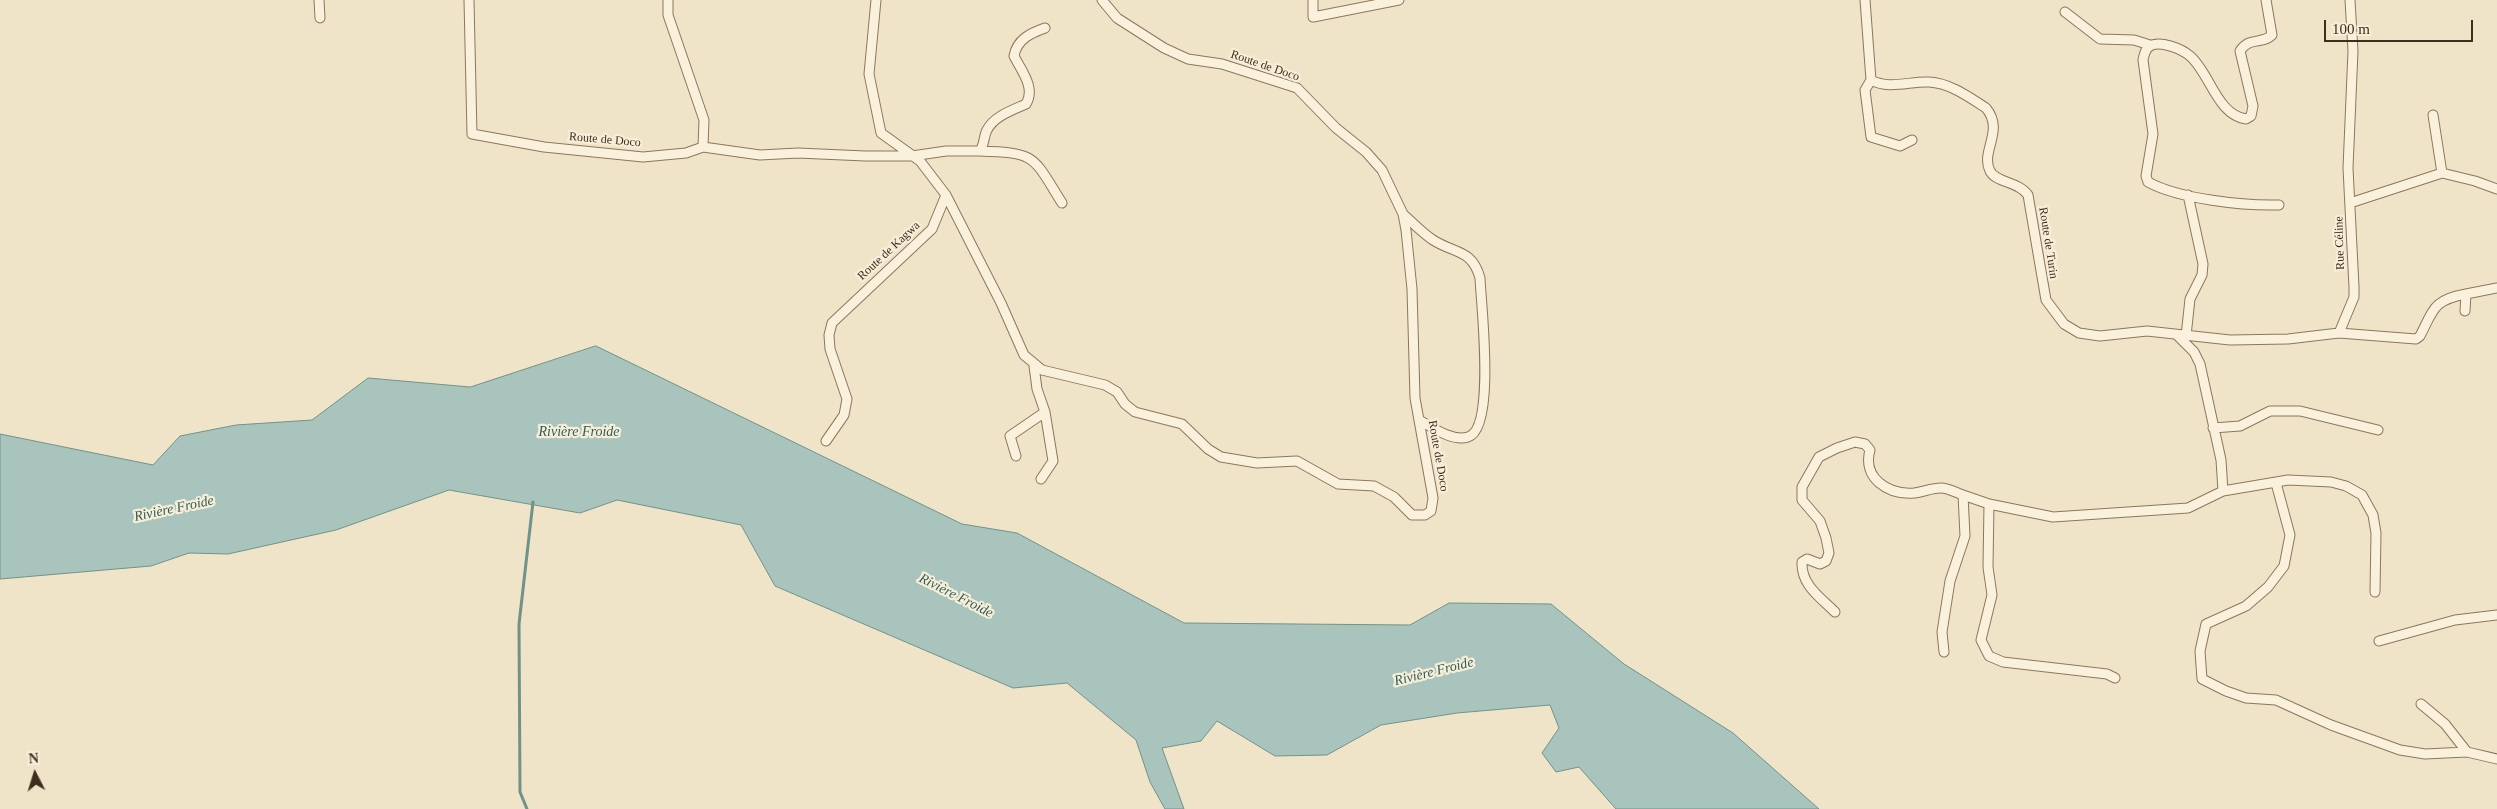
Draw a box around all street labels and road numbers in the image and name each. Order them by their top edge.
street label: Route de Doco [1229,47,1301,85]
street label: Route de Doco [569,130,641,150]
street label: Route de Turin [2035,206,2061,280]
street label: Rue Céline [2332,216,2348,270]
street label: Route de Kagwa [855,218,923,284]
street label: Route de Doco [1425,419,1451,493]

